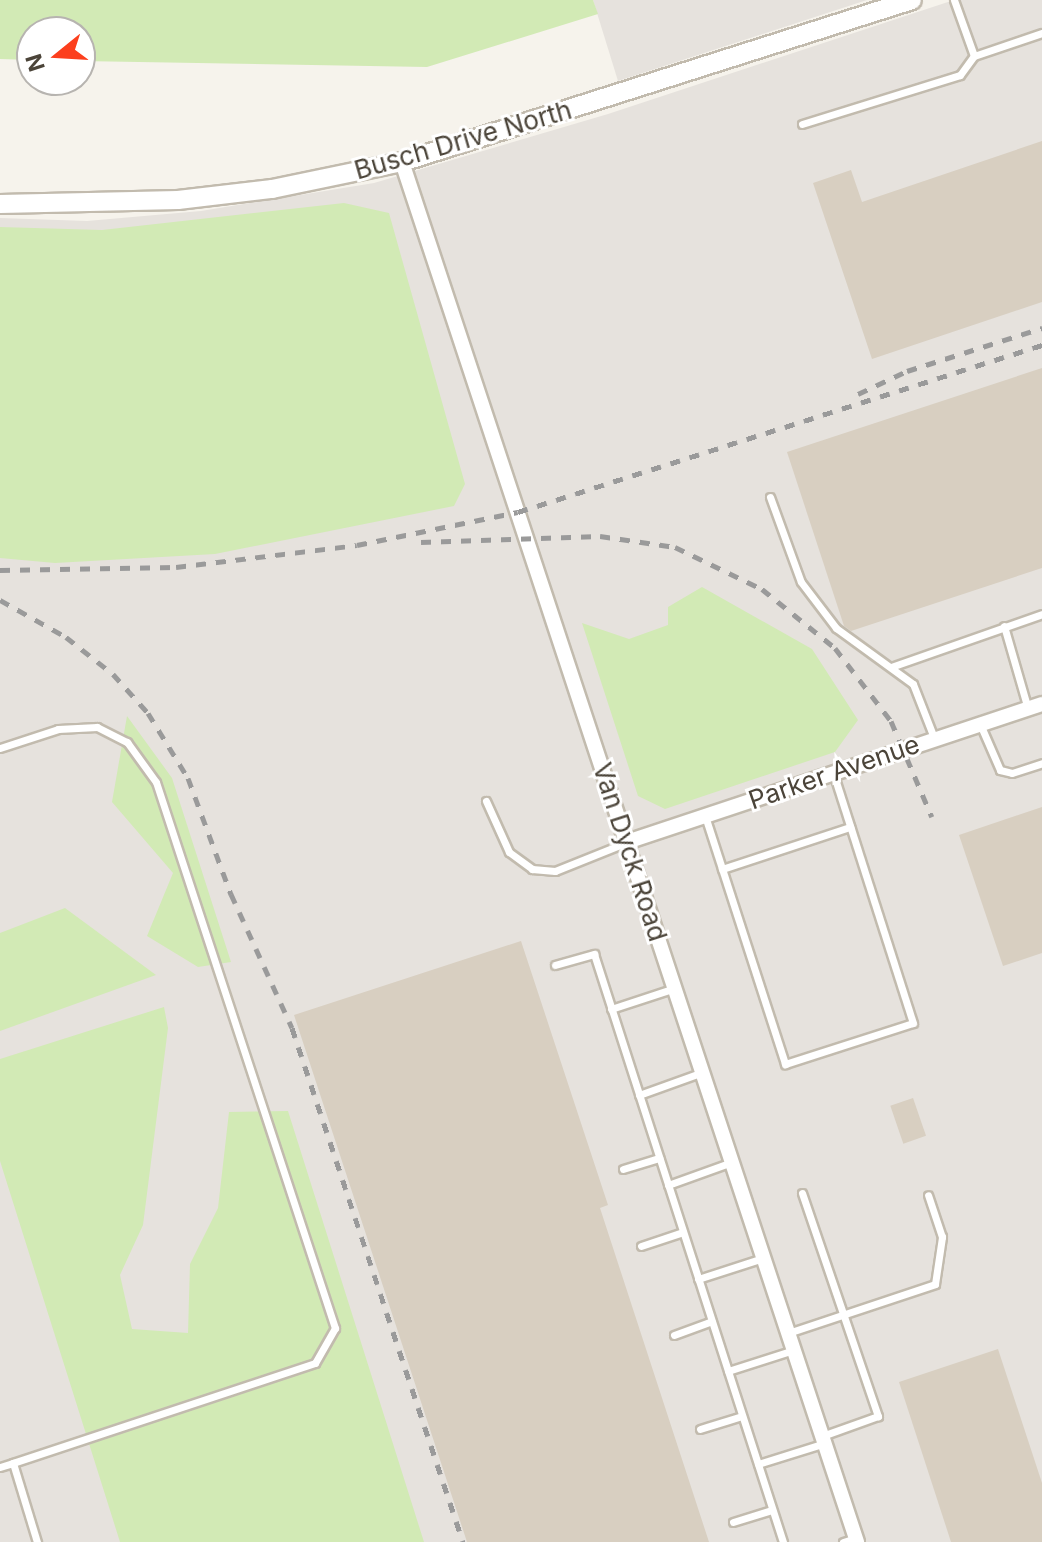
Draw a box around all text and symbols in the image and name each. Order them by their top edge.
north arrow [16,16,96,96]
text: N [20,51,50,75]
street label: Busch Drive North [351,94,575,186]
street label: Parker Avenue [744,728,924,816]
street label: Van Dyck Road [586,759,674,945]

